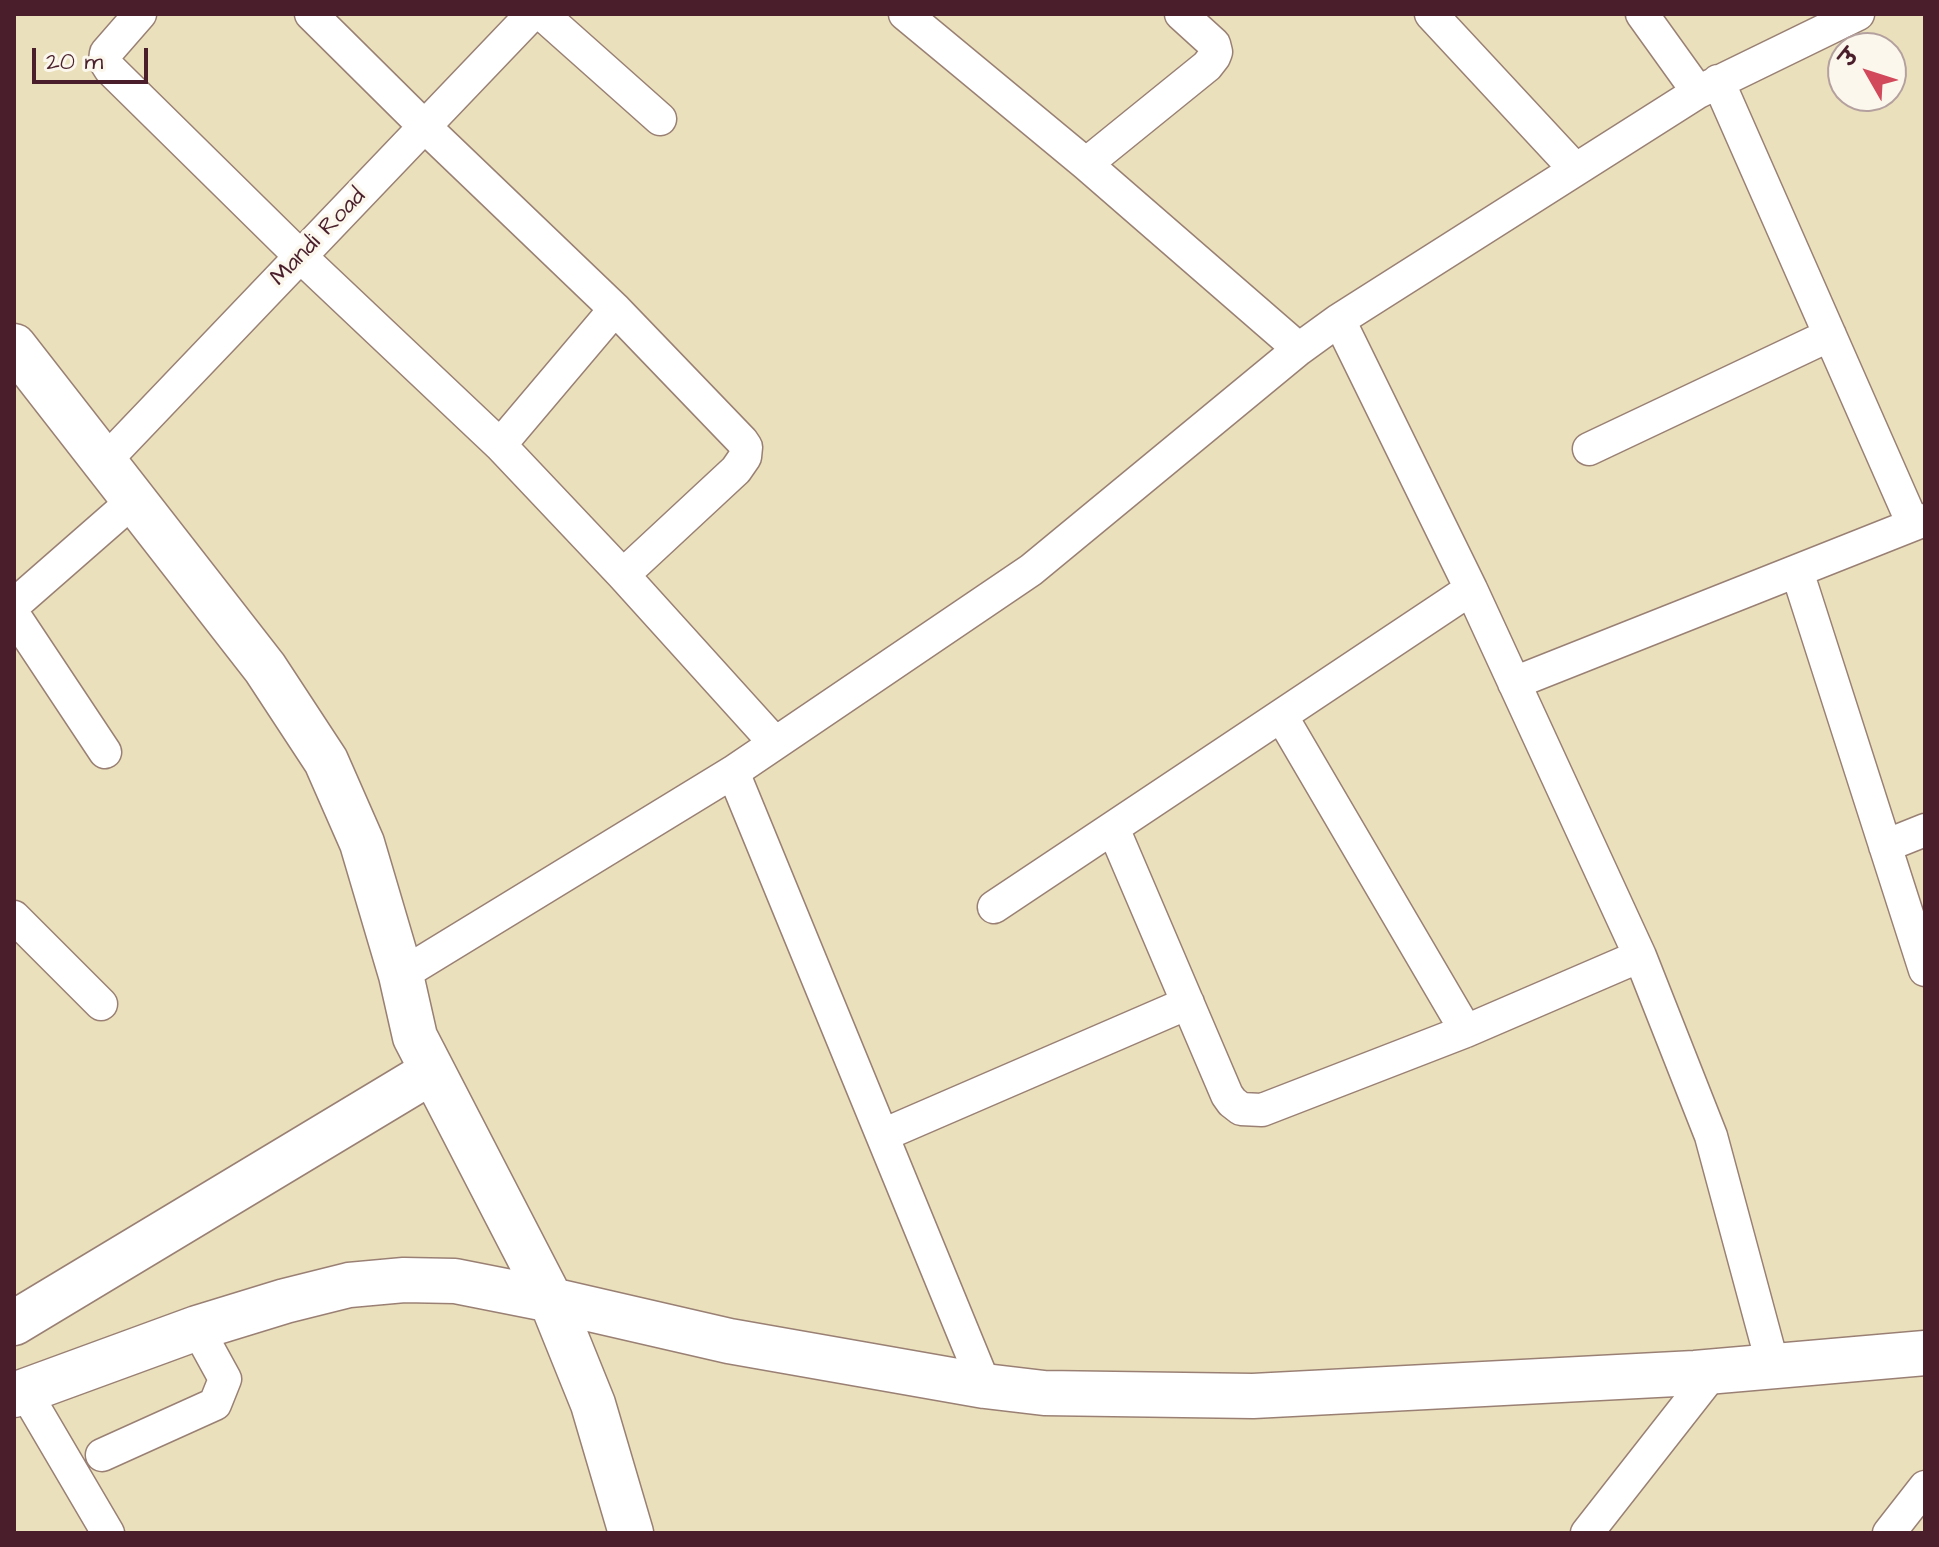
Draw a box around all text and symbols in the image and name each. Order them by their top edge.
scale bar [36,32,152,82]
north arrow [1827,32,1907,112]
text: उ [1833,42,1866,73]
text: 20 m [46,45,103,79]
street label: Mandi Road [265,183,373,293]

